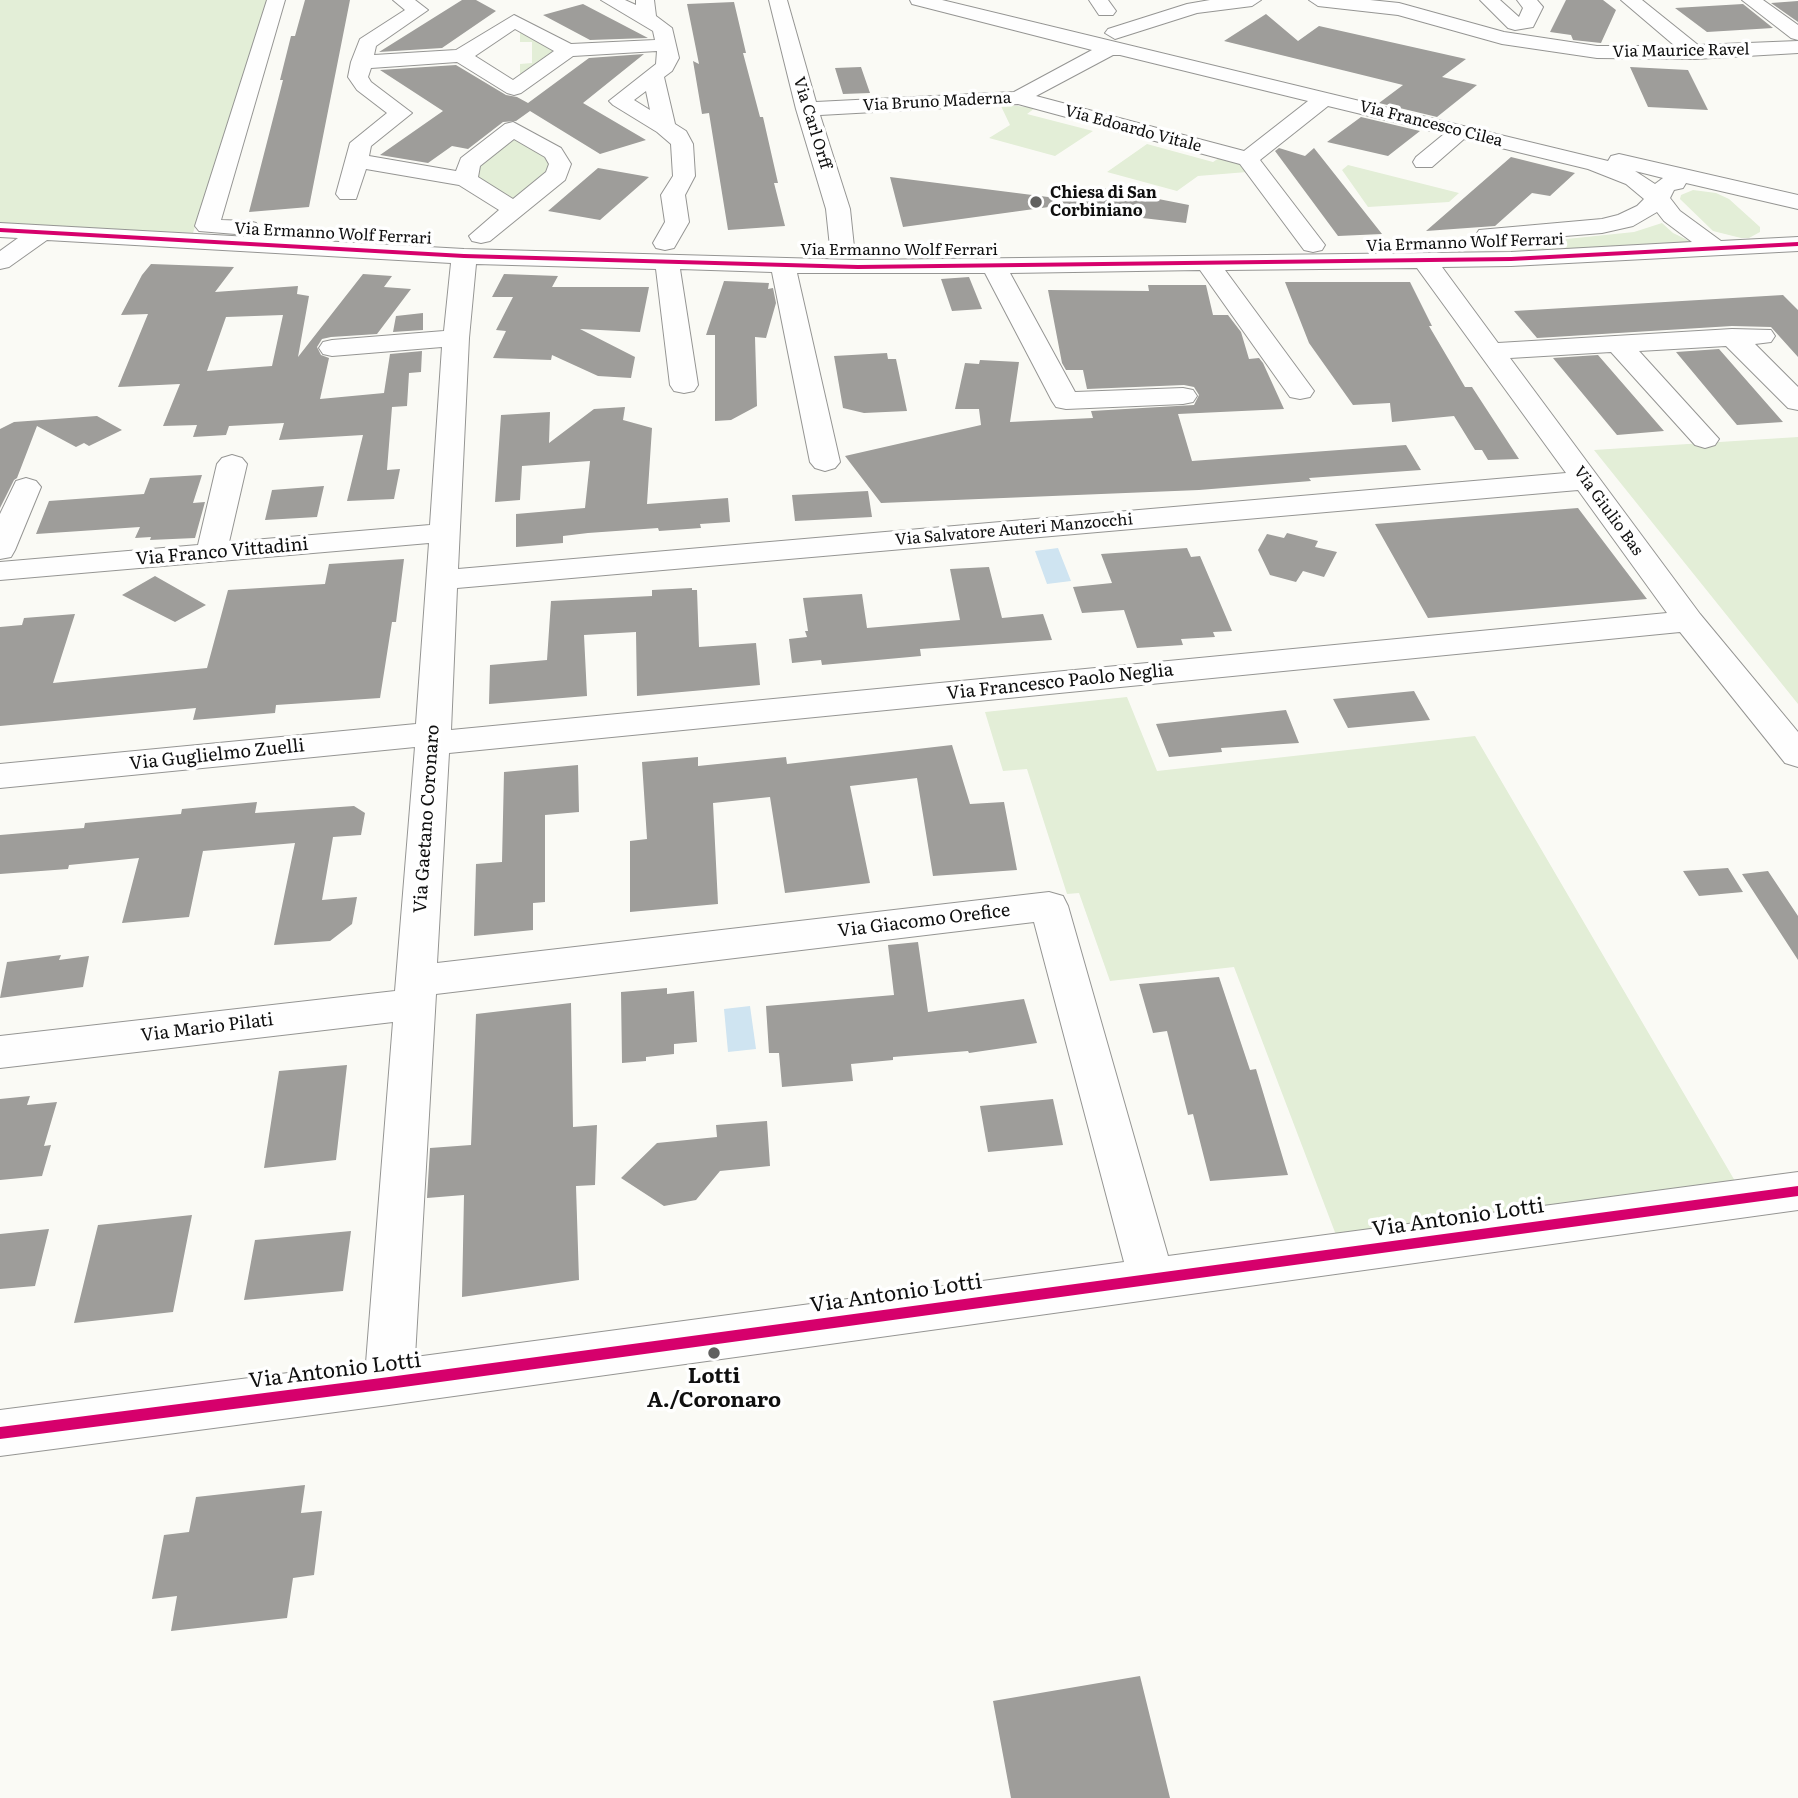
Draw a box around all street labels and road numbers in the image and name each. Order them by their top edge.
street label: Via Maurice Ravel [1612,40,1750,62]
street label: Via Carl Orff [789,75,835,171]
street label: Via Bruno Maderna [862,89,1012,115]
street label: Via Francesco Cilea [1357,97,1505,151]
street label: Via Edoardo Vitale [1062,101,1204,157]
street label: Via Ermanno Wolf Ferrari [234,219,432,249]
street label: Via Ermanno Wolf Ferrari [1366,230,1564,256]
street label: Via Ermanno Wolf Ferrari [800,240,998,260]
street label: Via Giulio Bas [1569,463,1647,559]
street label: Via Salvatore Auteri Manzocchi [894,510,1134,550]
street label: Via Franco Vittadini [135,534,309,570]
street label: Via Francesco Paolo Neglia [946,659,1174,705]
street label: Via Gaetano Coronaro [410,724,444,914]
street label: Via Guglielmo Zuelli [128,735,306,775]
street label: Via Giacomo Orefice [837,900,1011,942]
street label: Via Mario Pilati [139,1009,275,1047]
street label: Via Antonio Lotti [1370,1193,1546,1243]
street label: Via Antonio Lotti [808,1269,984,1319]
street label: Via Antonio Lotti [248,1348,422,1394]

